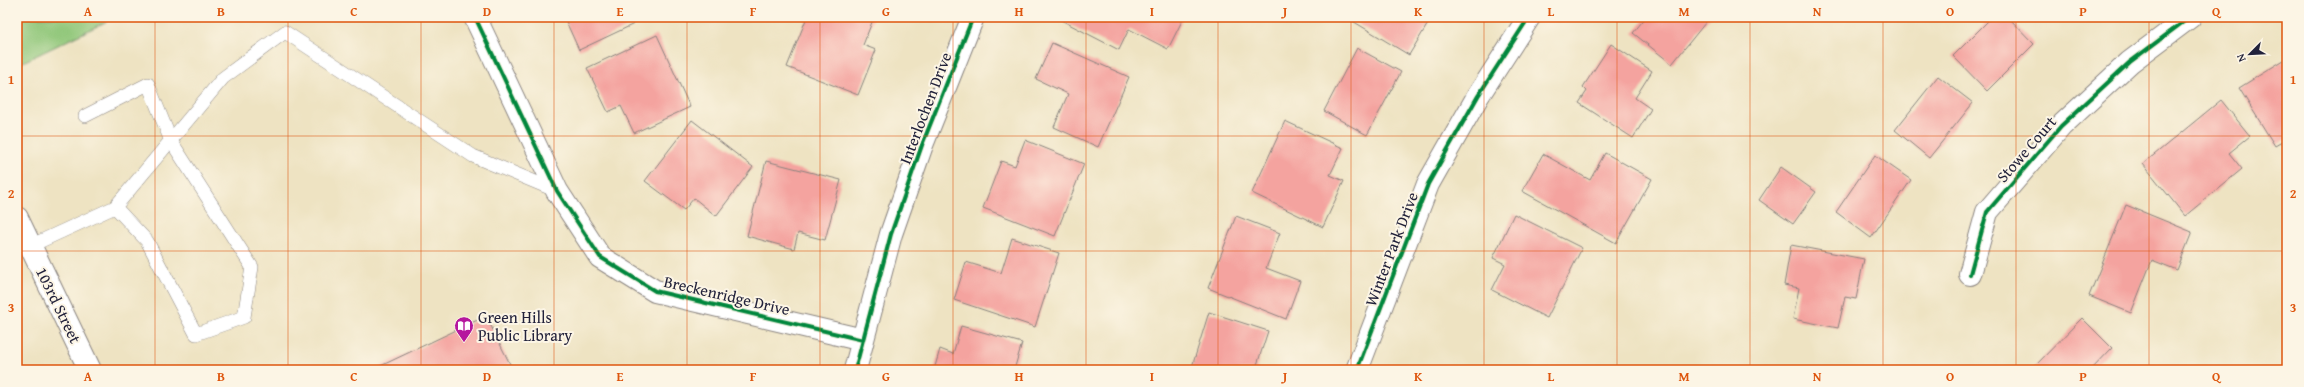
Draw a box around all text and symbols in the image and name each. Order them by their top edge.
text: A [84,2,93,21]
text: B [217,2,225,21]
text: C [350,2,358,21]
text: D [483,2,491,21]
text: E [617,2,624,21]
text: F [750,2,757,21]
text: G [882,2,890,21]
text: H [1014,2,1024,21]
text: I [1150,2,1154,21]
text: J [1281,2,1288,21]
text: K [1414,2,1423,21]
text: L [1548,2,1555,21]
text: M [1678,2,1690,21]
text: N [1813,2,1822,21]
text: O [1946,2,1954,21]
text: P [2079,2,2087,21]
text: Q [2212,2,2222,21]
north arrow [2230,34,2270,74]
street label: Interlochen Drive [893,49,957,167]
text: N [2232,51,2250,65]
text: 1 [8,70,14,89]
text: 1 [2290,70,2296,89]
street label: Stowe Court [1990,110,2062,188]
text: 2 [8,184,15,203]
text: 2 [2290,184,2297,203]
street label: Winter Park Drive [1358,188,1424,310]
street label: 103rd Street [30,263,88,347]
street label: Breckenridge Drive [662,269,792,321]
text: 3 [8,298,14,317]
text: 3 [2290,298,2296,317]
place label: Green Hills Public Library [478,305,572,347]
library icon: Green Hills Public Library [453,315,475,343]
text: A [84,367,93,386]
text: B [217,367,225,386]
text: C [350,367,358,386]
text: D [483,367,491,386]
text: E [617,367,624,386]
text: F [750,367,757,386]
text: G [882,367,890,386]
text: H [1014,367,1024,386]
text: I [1150,367,1154,386]
text: J [1281,367,1288,386]
text: K [1414,367,1423,386]
text: L [1548,367,1555,386]
text: M [1678,367,1690,386]
text: N [1813,367,1822,386]
text: O [1946,367,1954,386]
text: P [2079,367,2087,386]
text: Q [2212,367,2222,386]

